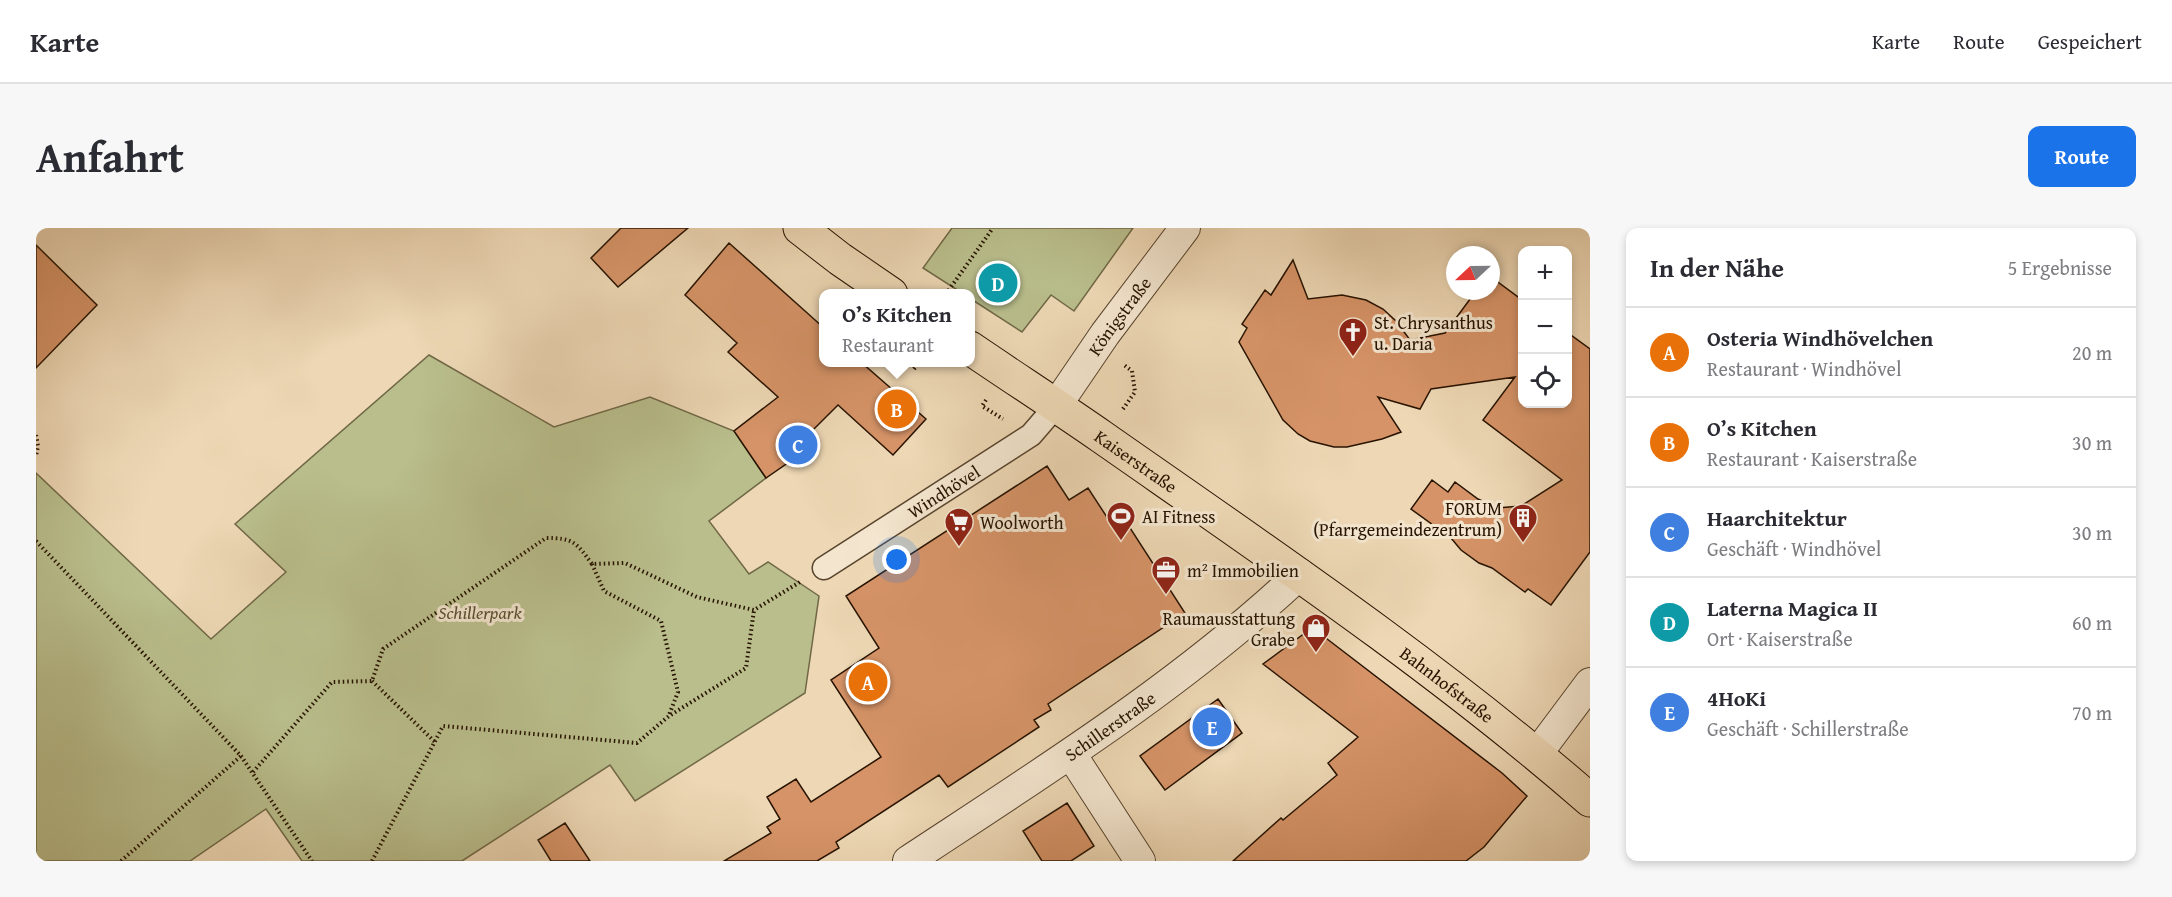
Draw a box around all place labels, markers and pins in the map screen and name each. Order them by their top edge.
pin: D [978,260,1018,306]
place label: St. Chrysanthus u. Daria [1374,309,1493,357]
church icon: St. Chrysanthus u. Daria [1337,316,1369,358]
pin: B [878,386,916,432]
pin: C [778,422,818,468]
place label: FORUM (Pfarrgemeindezentrum) [1313,495,1502,543]
sports icon: AI Fitness [1105,500,1137,542]
building icon: FORUM (Pfarrgemeindezentrum) [1507,502,1539,544]
place label: AI Fitness [1142,503,1215,530]
supermarket icon: Woolworth [943,506,975,548]
place label: Woolworth [980,509,1064,536]
office icon: m² Immobilien [1150,554,1182,596]
place label: m² Immobilien [1187,557,1299,584]
place label: Raumausstattung Grabe [1163,605,1295,653]
shop icon: Raumausstattung Grabe [1300,612,1332,654]
pin: A [848,660,888,704]
pin: E [1192,704,1232,750]

